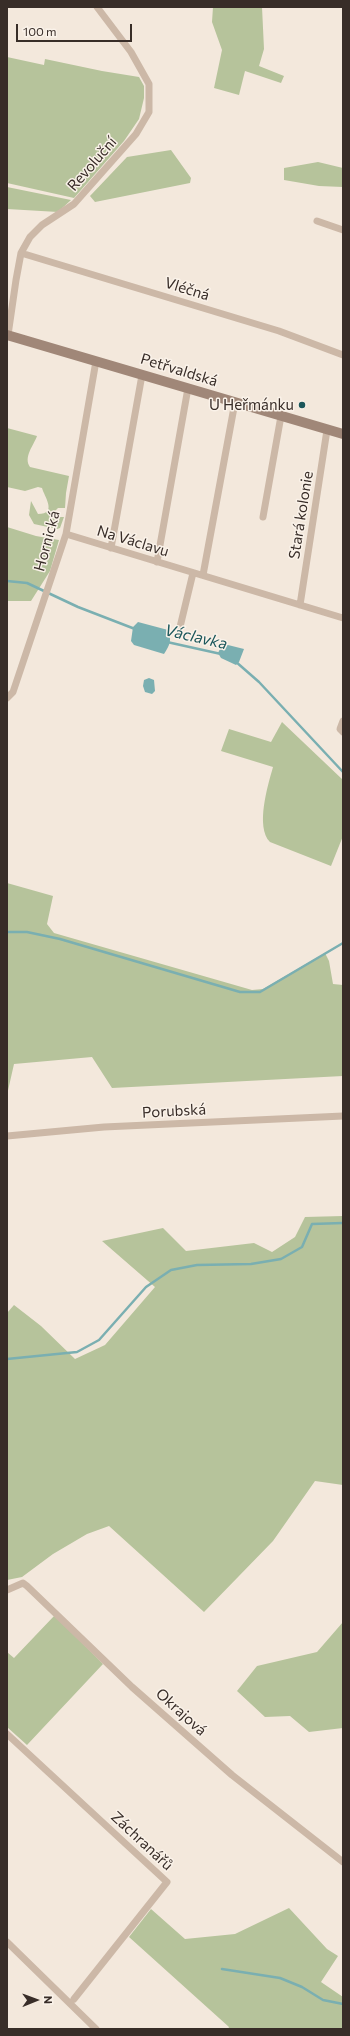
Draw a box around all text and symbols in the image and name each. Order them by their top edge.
scale bar [18,16,134,42]
text: 100 m [23,24,57,38]
street label: Revoluční [64,133,120,195]
street label: Vléčná [162,274,212,304]
street label: Petřvaldská [138,350,220,390]
place label: U Heřmánku [209,396,294,414]
marker: U Heřmánku [297,400,307,410]
street label: Stará kolonie [285,470,317,560]
street label: Hornická [30,509,64,573]
street label: Na Václavu [95,522,171,560]
water label: Václavka [163,620,229,654]
street label: Porubská [142,1100,206,1122]
street label: Okrajová [152,1685,210,1739]
street label: Záchranářů [107,1808,177,1874]
north arrow [16,1980,56,2020]
text: N [42,1996,55,2004]

